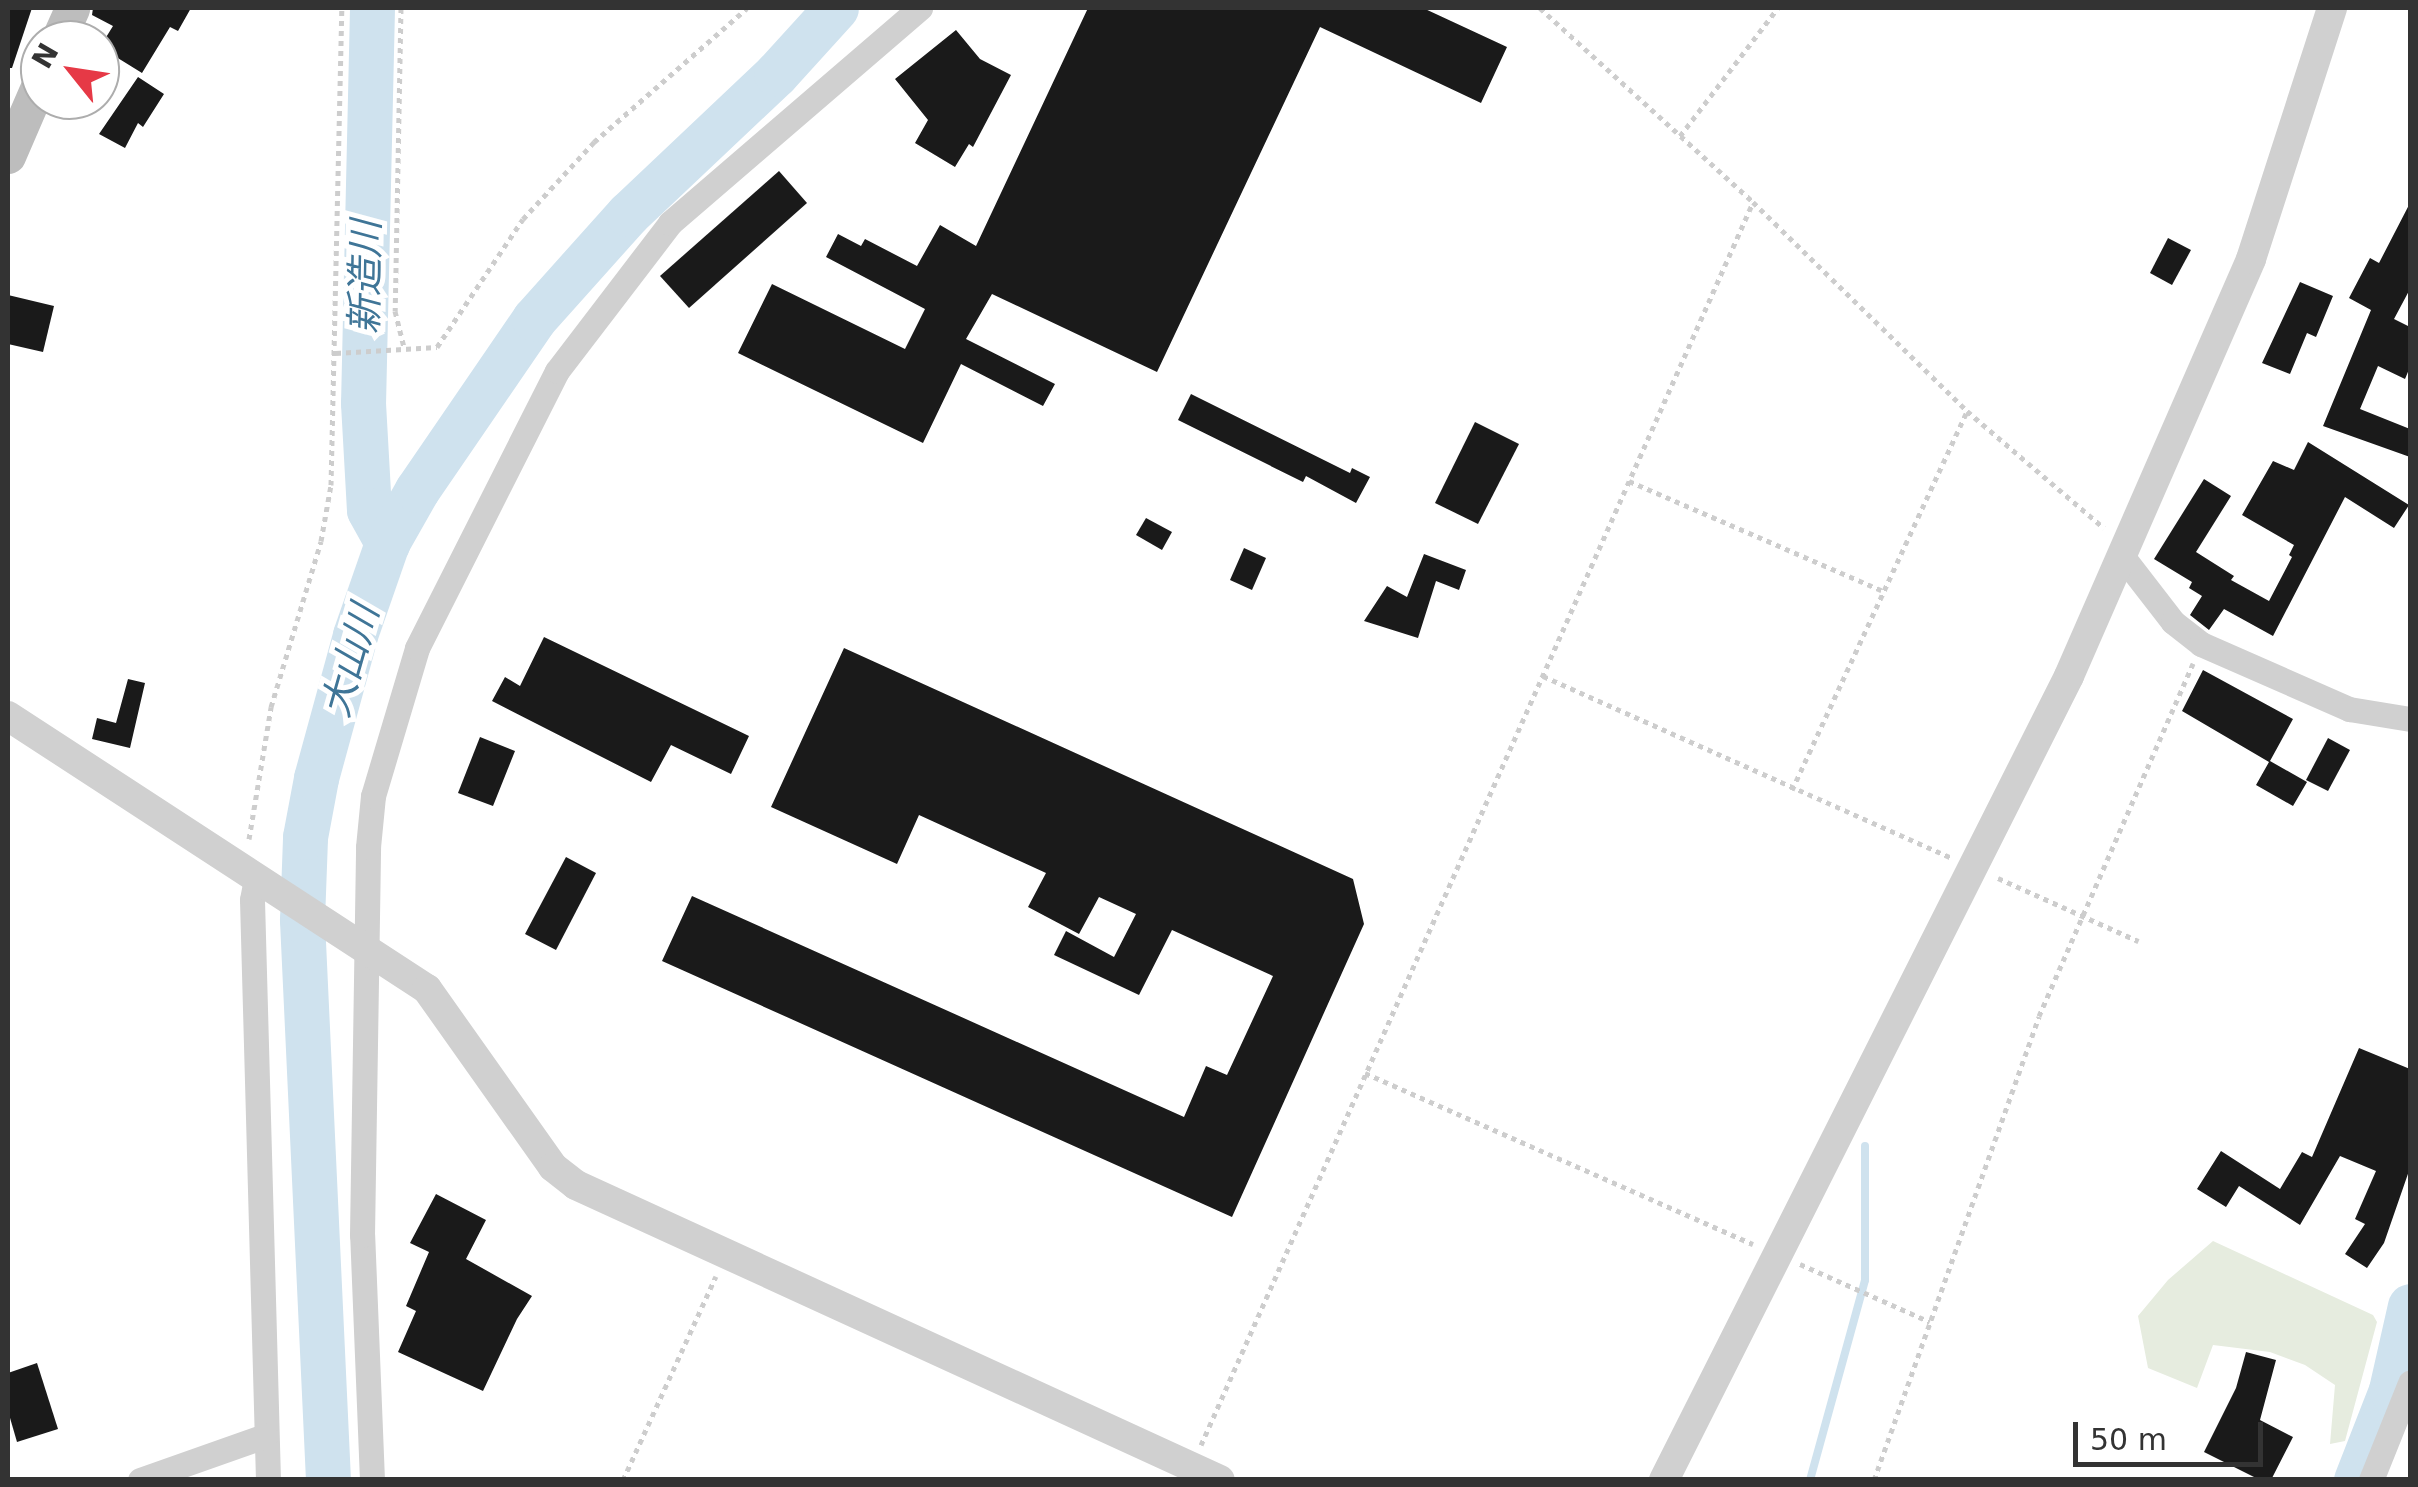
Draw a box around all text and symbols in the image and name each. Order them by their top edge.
north arrow [20,20,120,120]
text: N [25,37,65,74]
water label: 新造川 [342,220,390,334]
water label: 大山川 [313,600,389,722]
scale bar [2078,1402,2268,1464]
text: 50 m [2090,1422,2167,1457]

